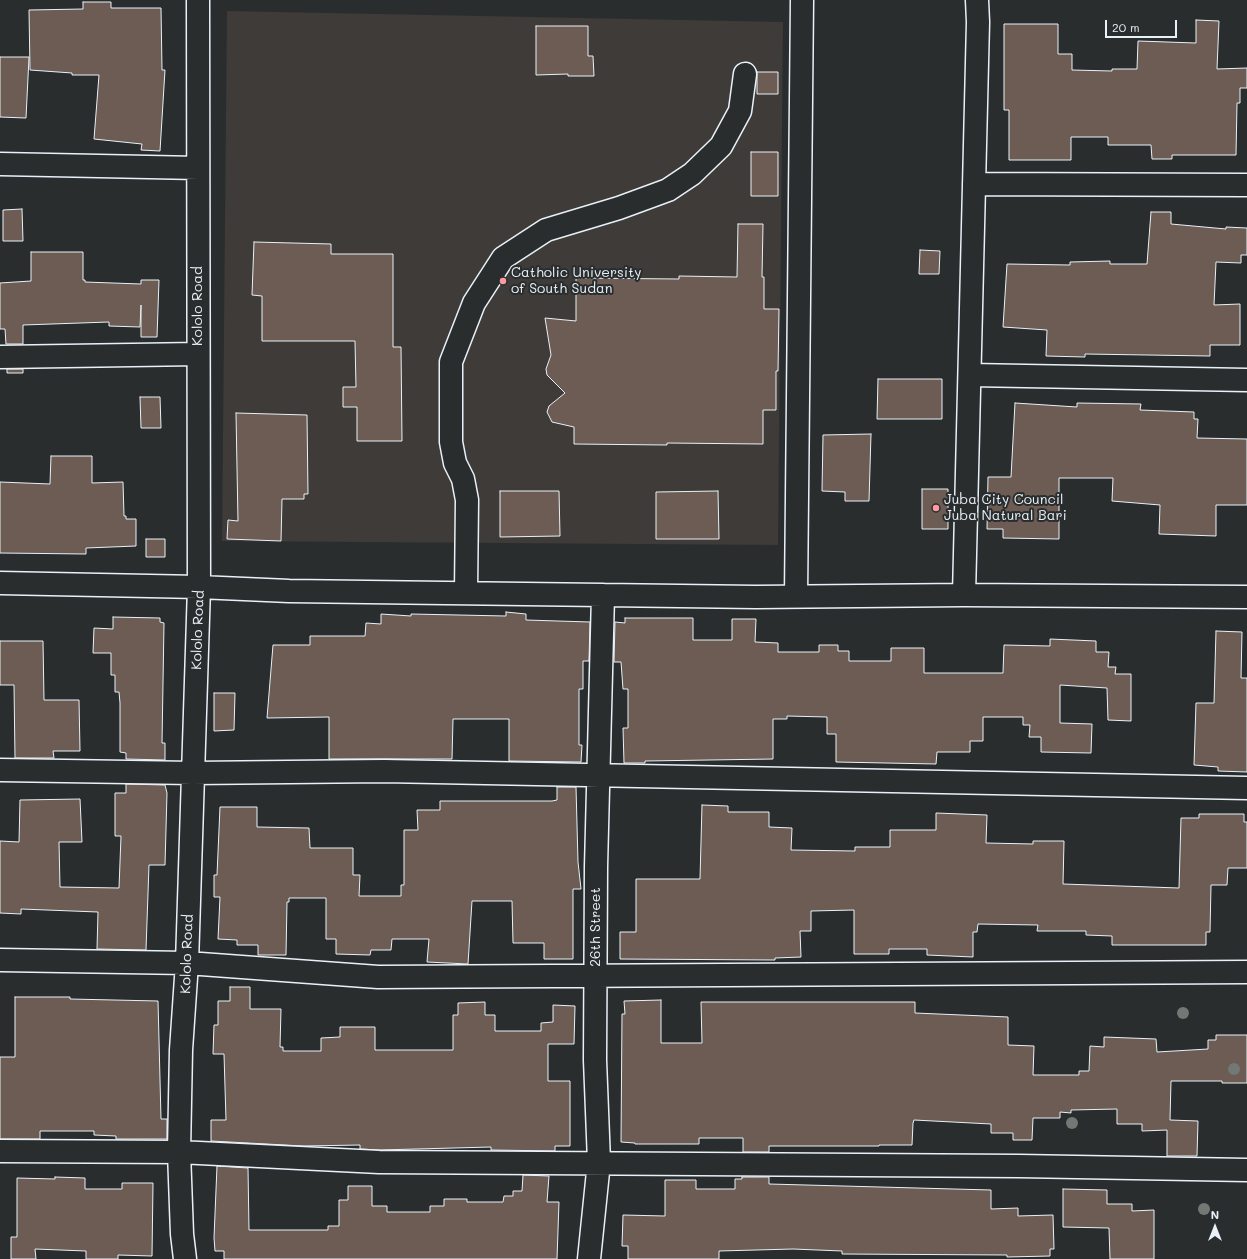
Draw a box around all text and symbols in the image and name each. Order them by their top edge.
scale bar [1107,12,1179,38]
text: 20 m [1112,19,1140,35]
place label: Catholic University of South Sudan [511,265,642,298]
street label: Kololo Road [190,266,206,346]
marker: Catholic University of South Sudan [498,276,508,286]
place label: Juba City Council Juba Natural Bari [944,492,1067,524]
marker: Juba City Council Juba Natural Bari [931,503,941,513]
street label: Kololo Road [188,590,208,670]
street label: 26th Street [588,887,604,967]
street label: Kololo Road [177,914,197,994]
north arrow [1195,1207,1235,1247]
text: N [1211,1207,1219,1222]

